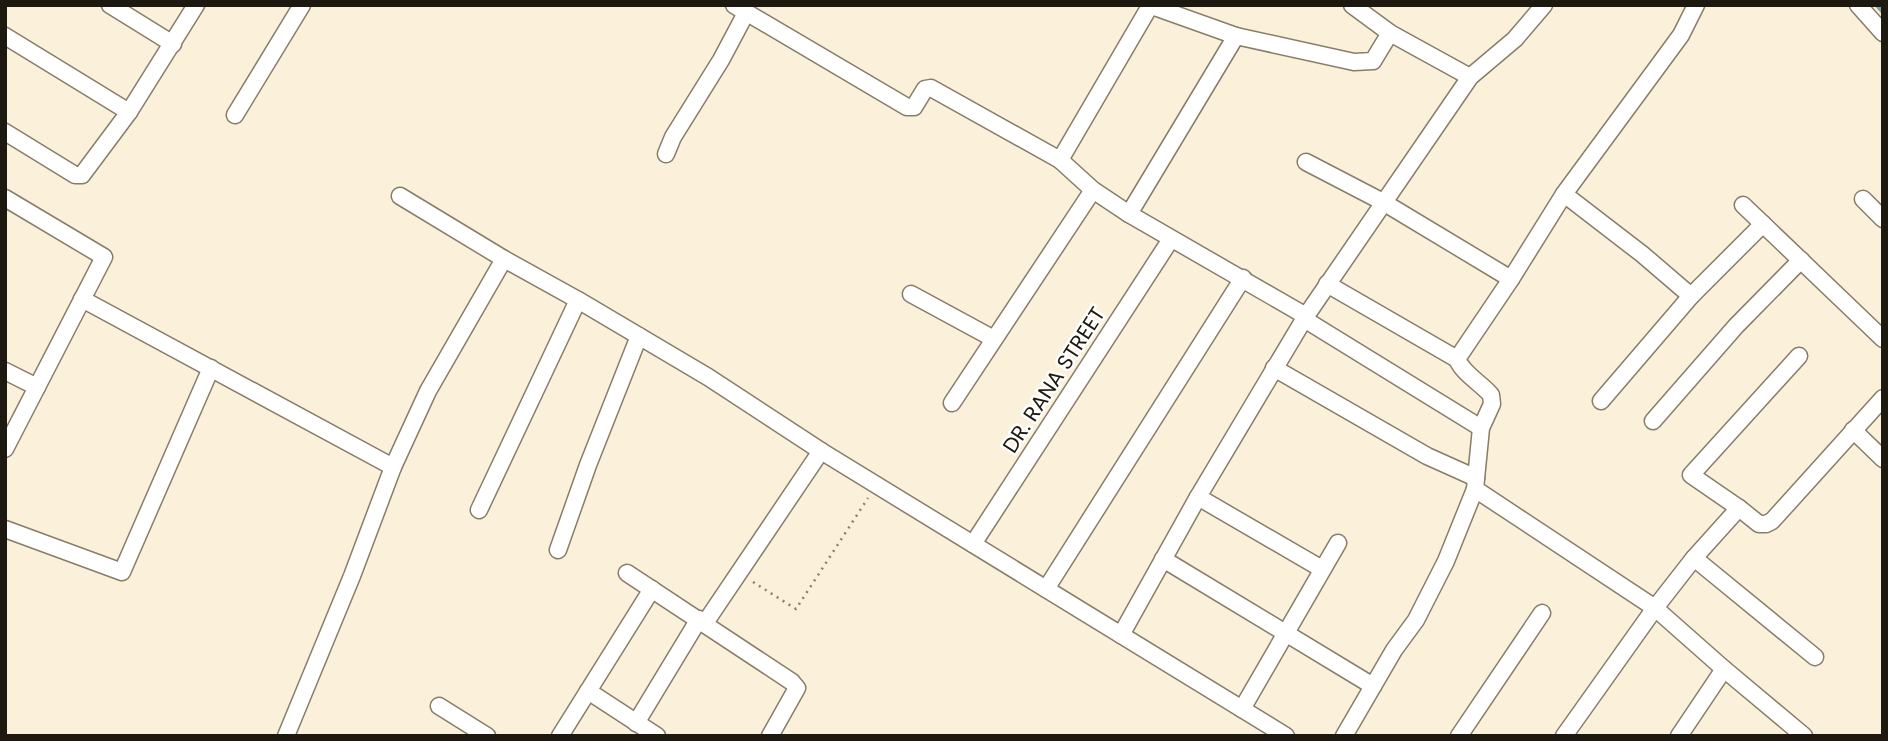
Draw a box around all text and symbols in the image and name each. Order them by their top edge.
street label: DR. RANA STREET [996,301,1112,458]

